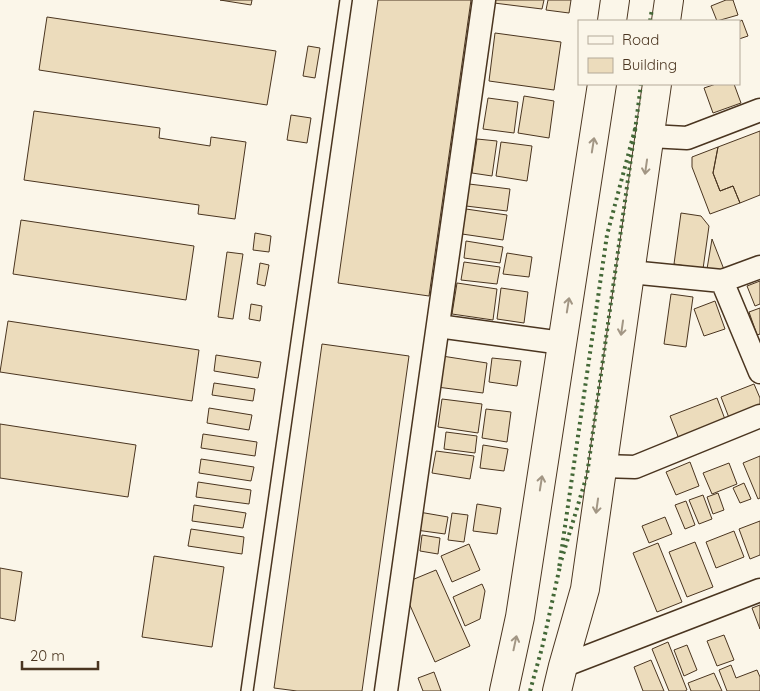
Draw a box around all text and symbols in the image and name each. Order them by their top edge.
legend [578,20,740,85]
text: Road [622,30,659,49]
text: Building [622,55,677,74]
one-way arrow [588,137,598,153]
one-way arrow [640,158,650,174]
one-way arrow [564,297,574,313]
one-way arrow [617,319,627,335]
one-way arrow [536,475,546,491]
one-way arrow [592,497,602,513]
one-way arrow [510,636,520,652]
scale bar [22,638,99,670]
text: 20 m [30,646,65,665]

